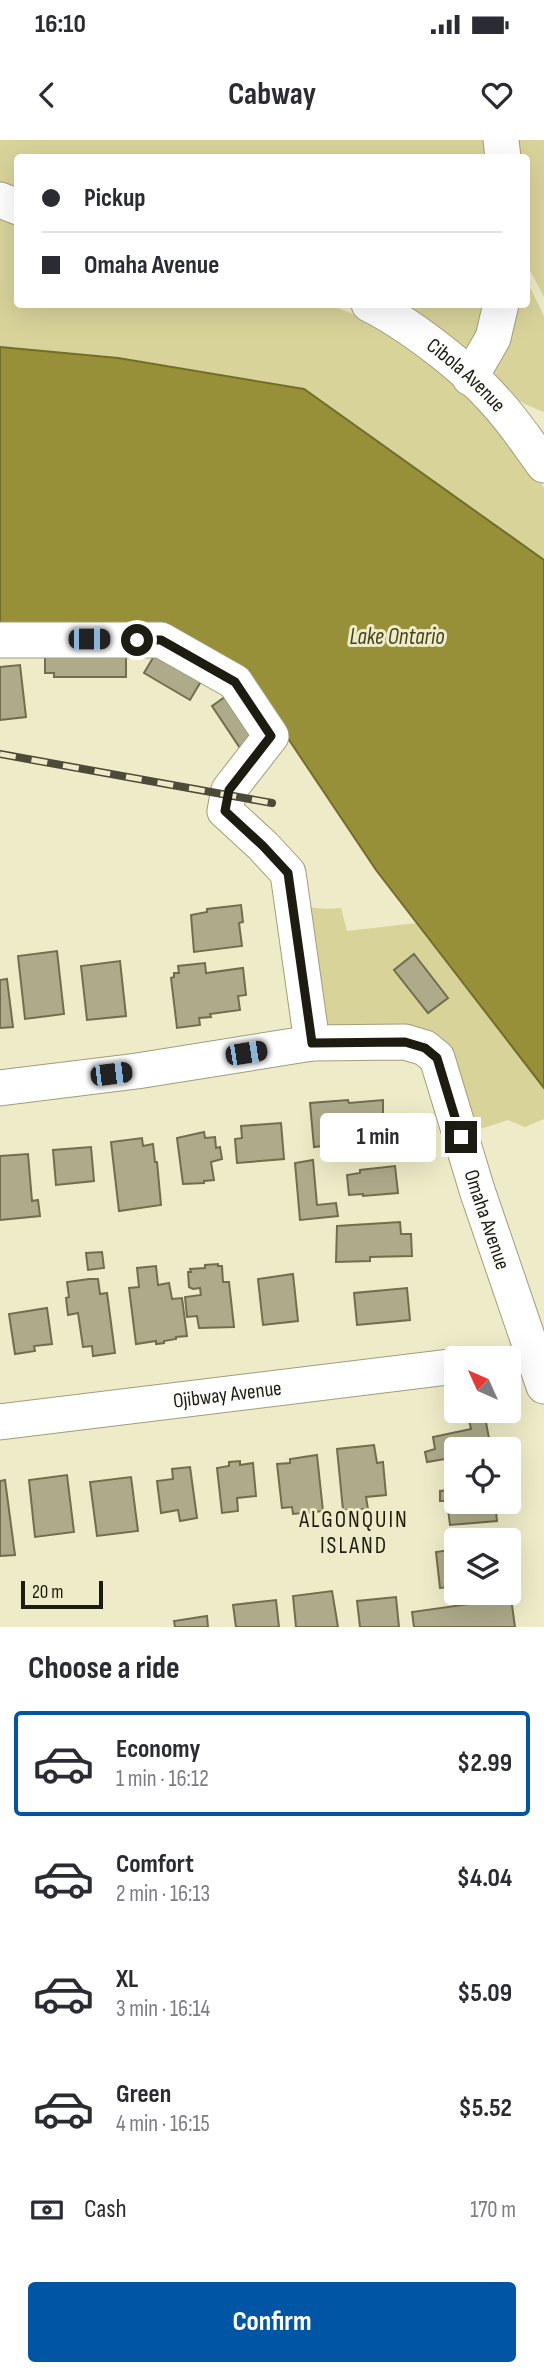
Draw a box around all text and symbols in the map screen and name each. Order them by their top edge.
text: 16:10 [35,9,86,40]
text: Cabway [228,75,316,114]
icon: back [28,76,66,114]
icon: heart [478,76,516,114]
text: Pickup [84,183,146,214]
text: Omaha Avenue [84,250,219,281]
street label: Cibola Avenue [422,333,511,417]
water label: Lake Ontario [349,623,445,651]
route start [121,624,153,656]
car [69,629,111,650]
car [224,1039,269,1067]
car [89,1061,134,1087]
callout: 1 min [321,1112,436,1161]
route end [445,1121,477,1153]
text: 1 min [357,1123,399,1151]
street label: Omaha Avenue [459,1167,515,1273]
north arrow [444,1346,522,1423]
map controls [444,1346,521,1605]
street label: Ojibway Avenue [172,1376,283,1414]
button: locate [444,1437,521,1514]
district label: ALGONQUIN ISLAND [298,1506,409,1560]
button: layers [444,1528,521,1605]
scale bar [21,1578,103,1610]
text: 20 m [32,1581,64,1604]
text: Choose a ride [28,1649,180,1688]
icon: car [32,1732,95,1795]
text: Economy [116,1734,200,1765]
text: $2.99 [457,1748,512,1779]
text: 1 min · 16:12 [116,1765,209,1793]
icon: car [32,1847,95,1910]
text: Comfort [116,1849,194,1880]
text: $4.04 [457,1863,512,1894]
text: 2 min · 16:13 [116,1880,210,1908]
icon: car [32,1962,95,2025]
text: XL [116,1964,138,1995]
text: $5.09 [457,1978,512,2009]
text: 3 min · 16:14 [116,1995,210,2023]
icon: car [32,2077,95,2140]
text: Green [116,2079,171,2110]
text: $5.52 [459,2093,512,2124]
text: 4 min · 16:15 [116,2110,210,2138]
icon: cash [28,2191,66,2229]
text: Cash [84,2194,127,2225]
text: 170 m [470,2196,516,2224]
button: Confirm [28,2282,516,2362]

